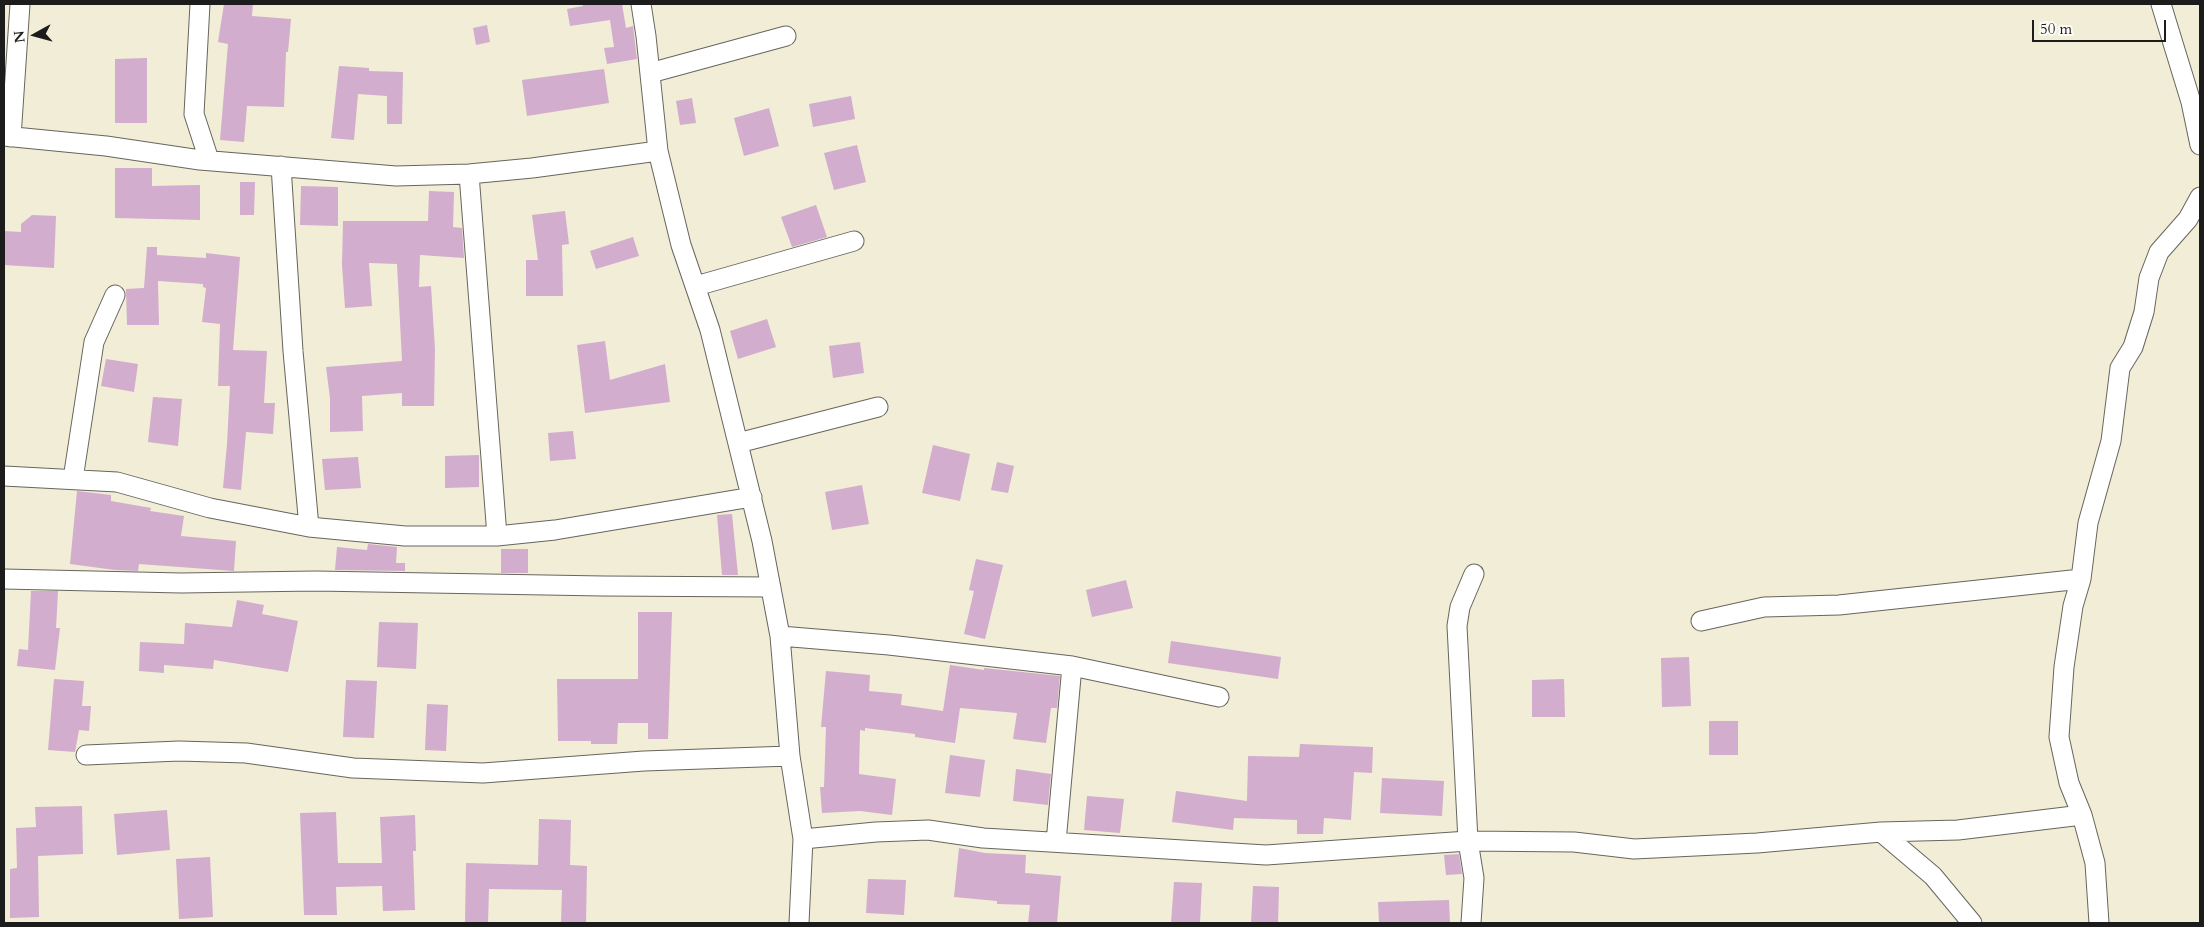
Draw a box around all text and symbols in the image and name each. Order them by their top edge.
north arrow [10,10,60,60]
scale bar [2034,10,2168,42]
text: 50 m [2040,19,2072,39]
text: N [9,30,30,44]

